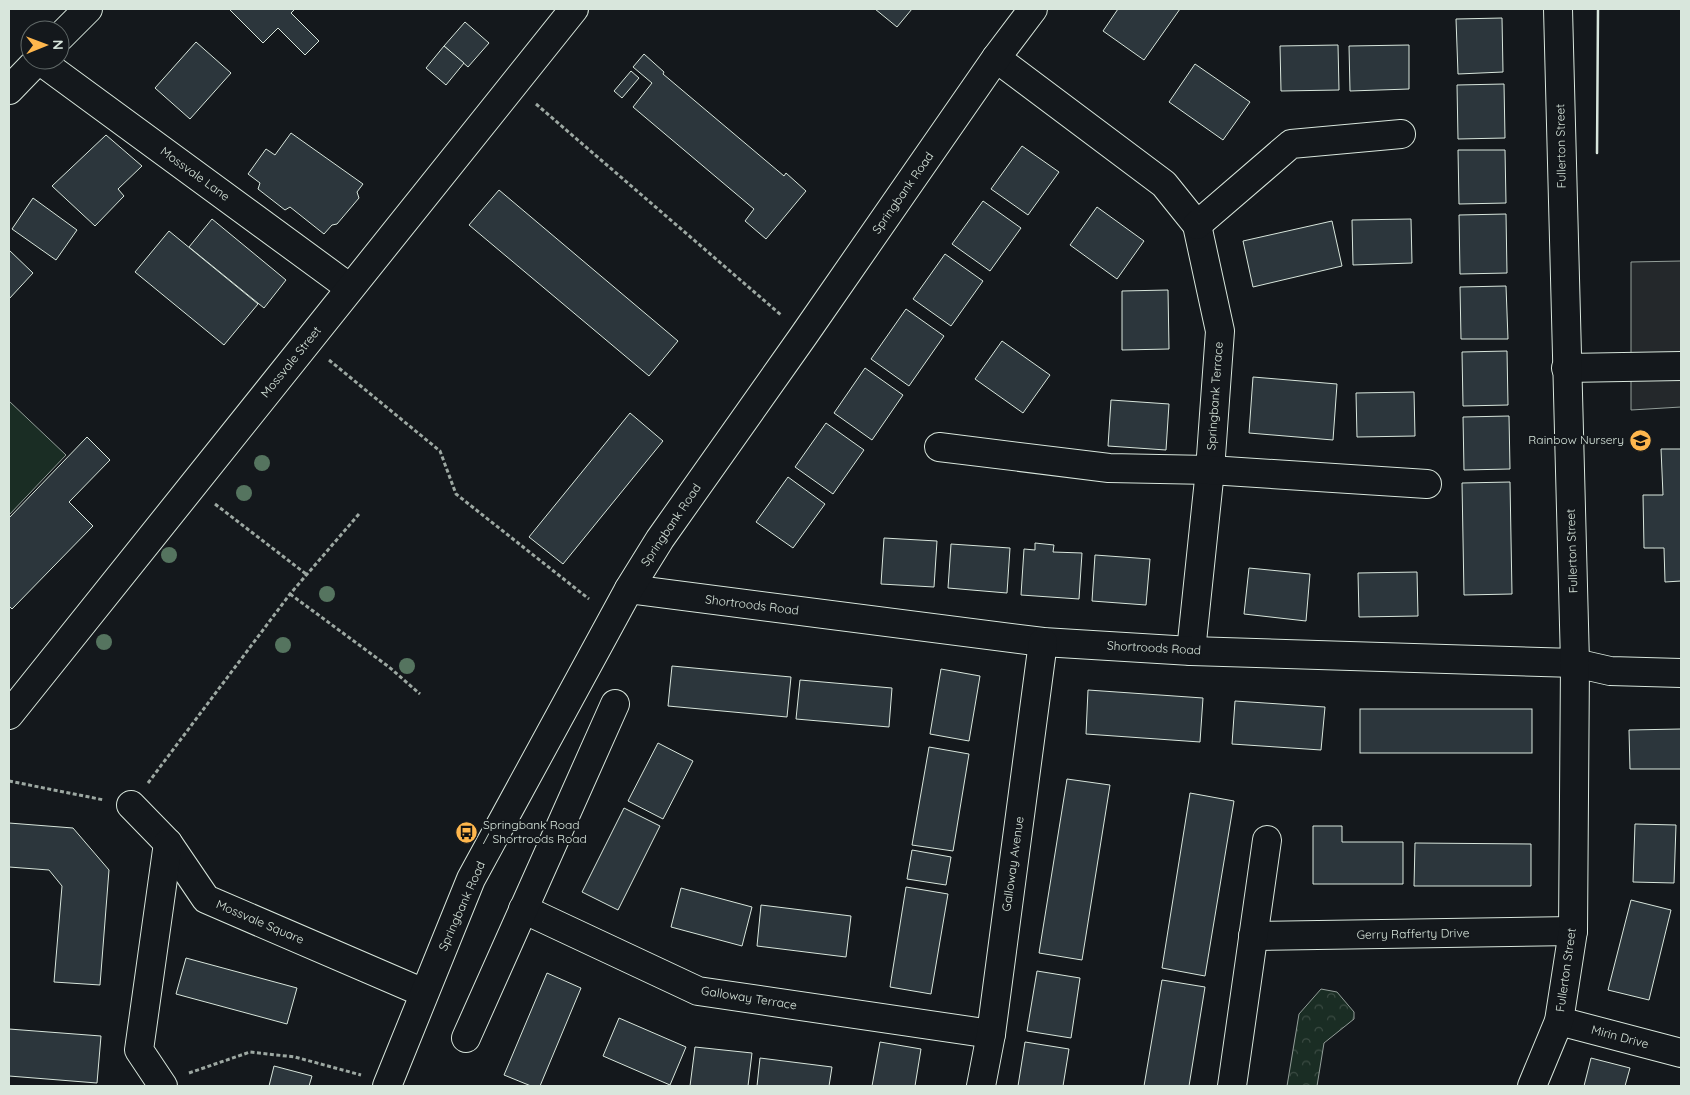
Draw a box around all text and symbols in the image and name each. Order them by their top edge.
north arrow [20,20,70,70]
text: N [49,39,67,50]
street label: Fullerton Street [1552,104,1569,188]
street label: Mossvale Lane [158,143,233,204]
street label: Springbank Road [869,149,936,237]
street label: Mossvale Street [257,323,324,400]
street label: Springbank Terrace [1203,341,1226,451]
school or university icon: Rainbow Nursery [1628,428,1652,452]
place label: Rainbow Nursery [1528,432,1624,447]
street label: Springbank Road [637,480,704,569]
street label: Fullerton Street [1563,509,1580,594]
street label: Shortroods Road [704,591,800,618]
street label: Shortroods Road [1107,638,1202,657]
street label: Galloway Avenue [998,815,1027,912]
place label: Springbank Road / Shortroods Road [483,817,587,846]
bus stop icon: Springbank Road / Shortroods Road [455,820,479,844]
street label: Springbank Road [435,859,488,953]
street label: Mossvale Square [214,896,307,947]
street label: Gerry Rafferty Drive [1356,925,1470,942]
street label: Fullerton Street [1552,927,1579,1013]
street label: Galloway Terrace [700,983,798,1013]
street label: Mirin Drive [1590,1022,1651,1051]

